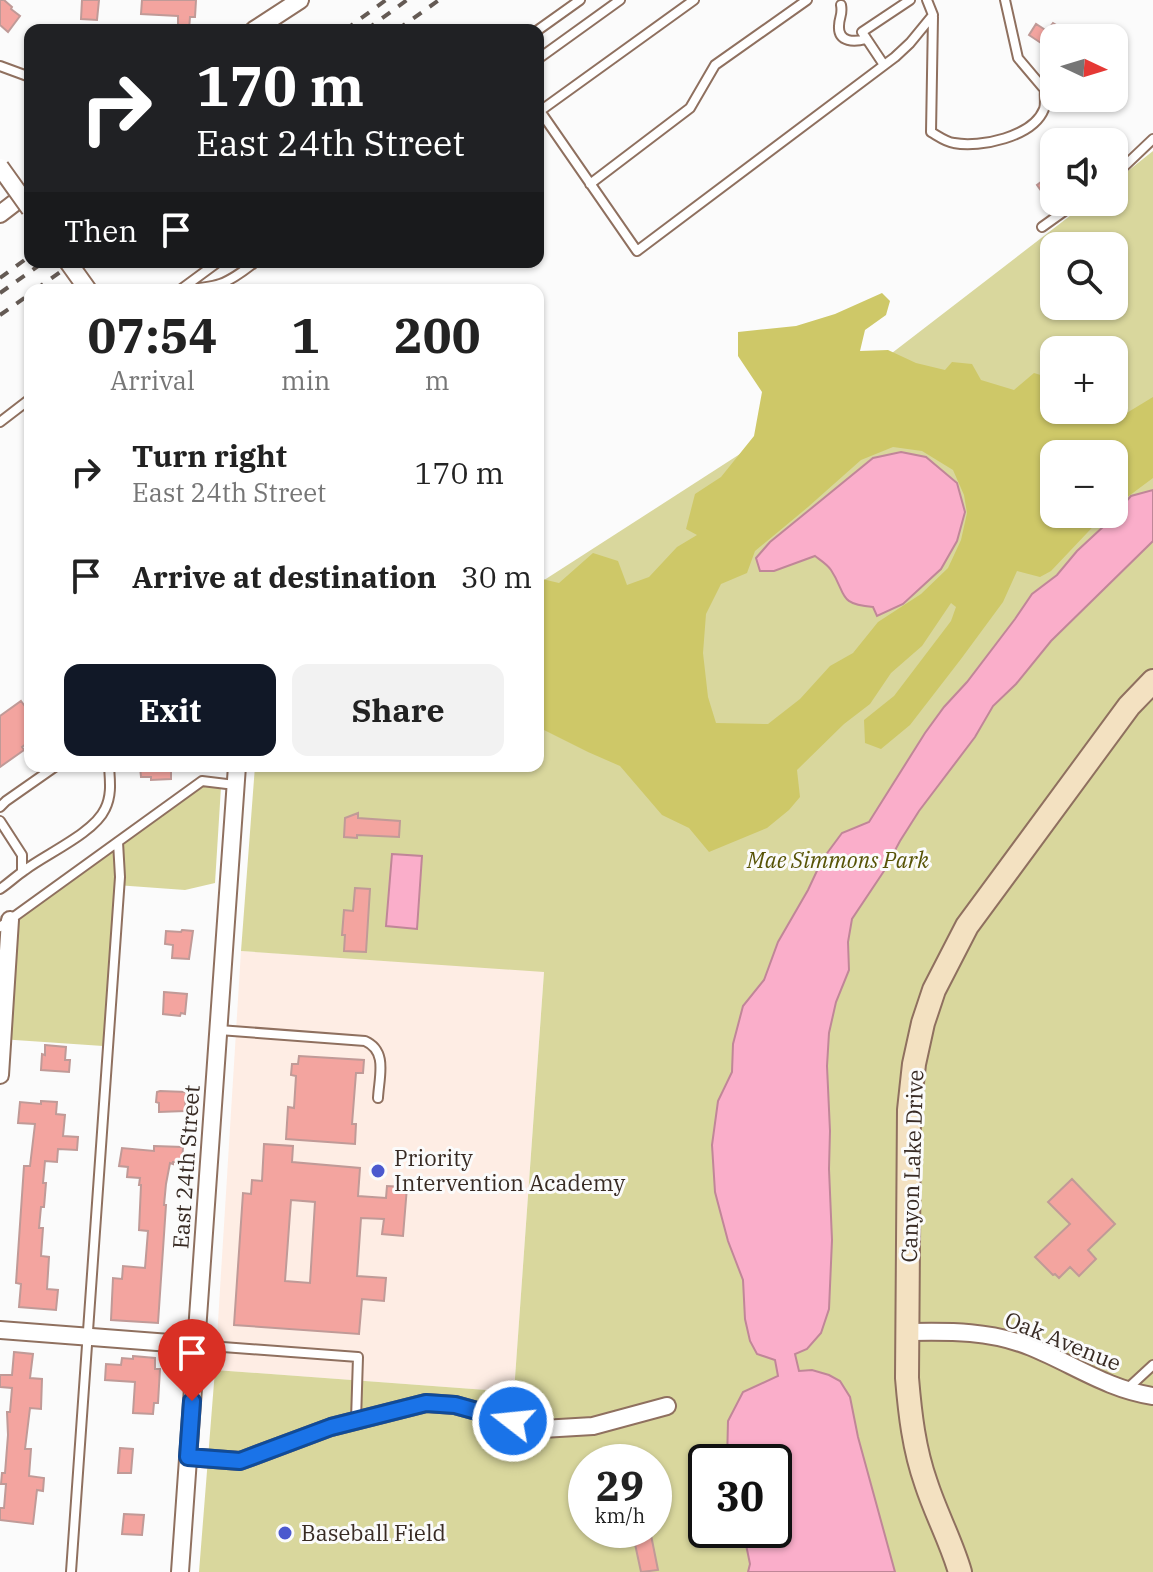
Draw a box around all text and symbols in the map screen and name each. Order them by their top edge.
north arrow [1040,24,1128,112]
map controls [1040,24,1128,528]
text: 170 m [196,49,364,121]
icon: right [64,56,168,160]
text: East 24th Street [196,119,465,166]
button: sound [1040,128,1128,216]
icon: arrive [154,208,198,252]
text: Then [64,211,138,250]
button: search [1040,232,1128,320]
text: 07:54 [88,304,217,366]
text: 1 [291,304,320,366]
text: 200 [394,304,480,366]
button: + [1040,336,1128,424]
text: Arrival [110,363,195,397]
text: min [281,363,330,397]
text: m [425,363,450,397]
text: Turn right [132,436,287,475]
button: − [1040,440,1128,528]
icon: right [64,450,108,494]
text: 170 m [414,453,504,492]
text: East 24th Street [132,475,326,509]
icon: arrive [64,554,108,598]
text: Arrive at destination [132,557,437,596]
text: 30 m [461,557,532,596]
button: Exit [64,664,276,756]
button: Share [292,664,504,756]
park label: Mae Simmons Park [746,845,929,874]
street label: Canyon Lake Drive [894,1069,929,1263]
street label: East 24th Street [165,1084,206,1250]
place label: Priority Intervention Academy [394,1143,625,1197]
marker: Priority Intervention Academy [369,1162,387,1180]
street label: Oak Avenue [1001,1304,1126,1377]
pin [158,1319,226,1401]
icon: arrive [170,1331,214,1375]
position arrow [471,1379,555,1463]
speed limit sign: 30 [688,1444,792,1548]
text: 29 [596,1460,644,1512]
text: km/h [595,1502,645,1529]
place label: Baseball Field [301,1518,446,1547]
marker: Baseball Field [276,1524,294,1542]

